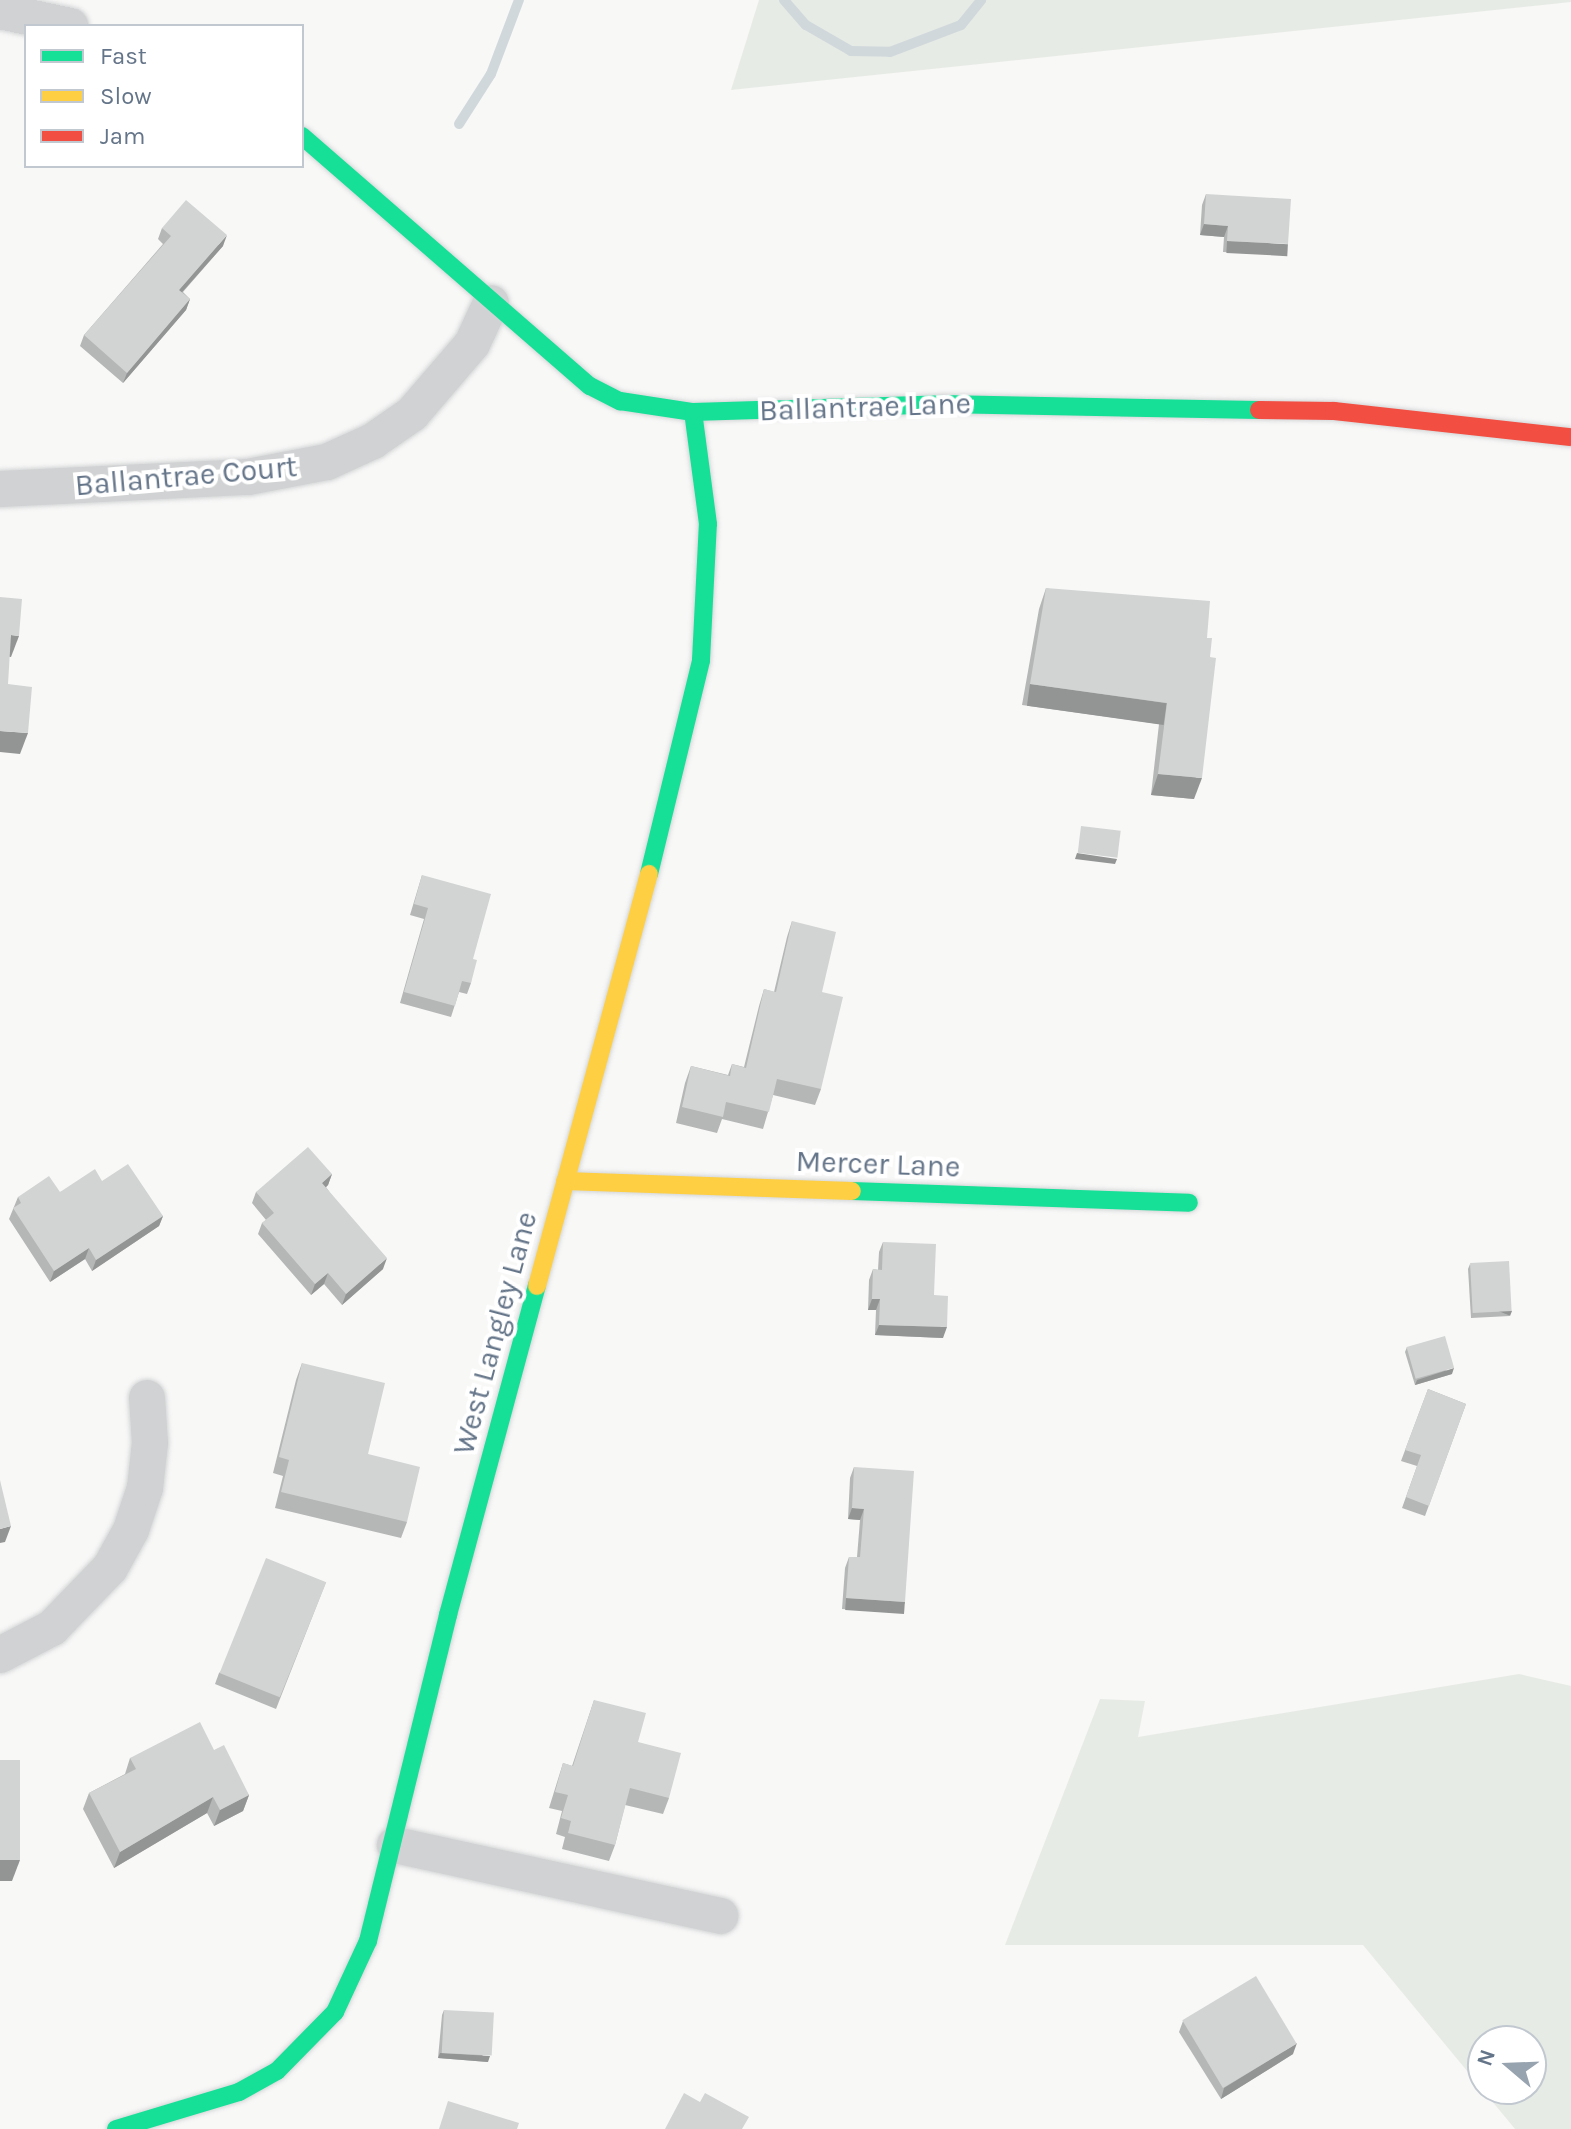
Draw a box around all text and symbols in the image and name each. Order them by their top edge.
legend [24,24,304,168]
text: Fast [100,42,147,70]
text: Slow [100,82,152,110]
text: Jam [100,122,145,150]
street label: Ballantrae Lane [759,385,971,429]
street label: Ballantrae Court [73,448,299,504]
street label: Mercer Lane [795,1143,961,1185]
street label: West Langley Lane [445,1208,545,1458]
north arrow [1467,2025,1547,2105]
text: N [1471,2046,1501,2070]

